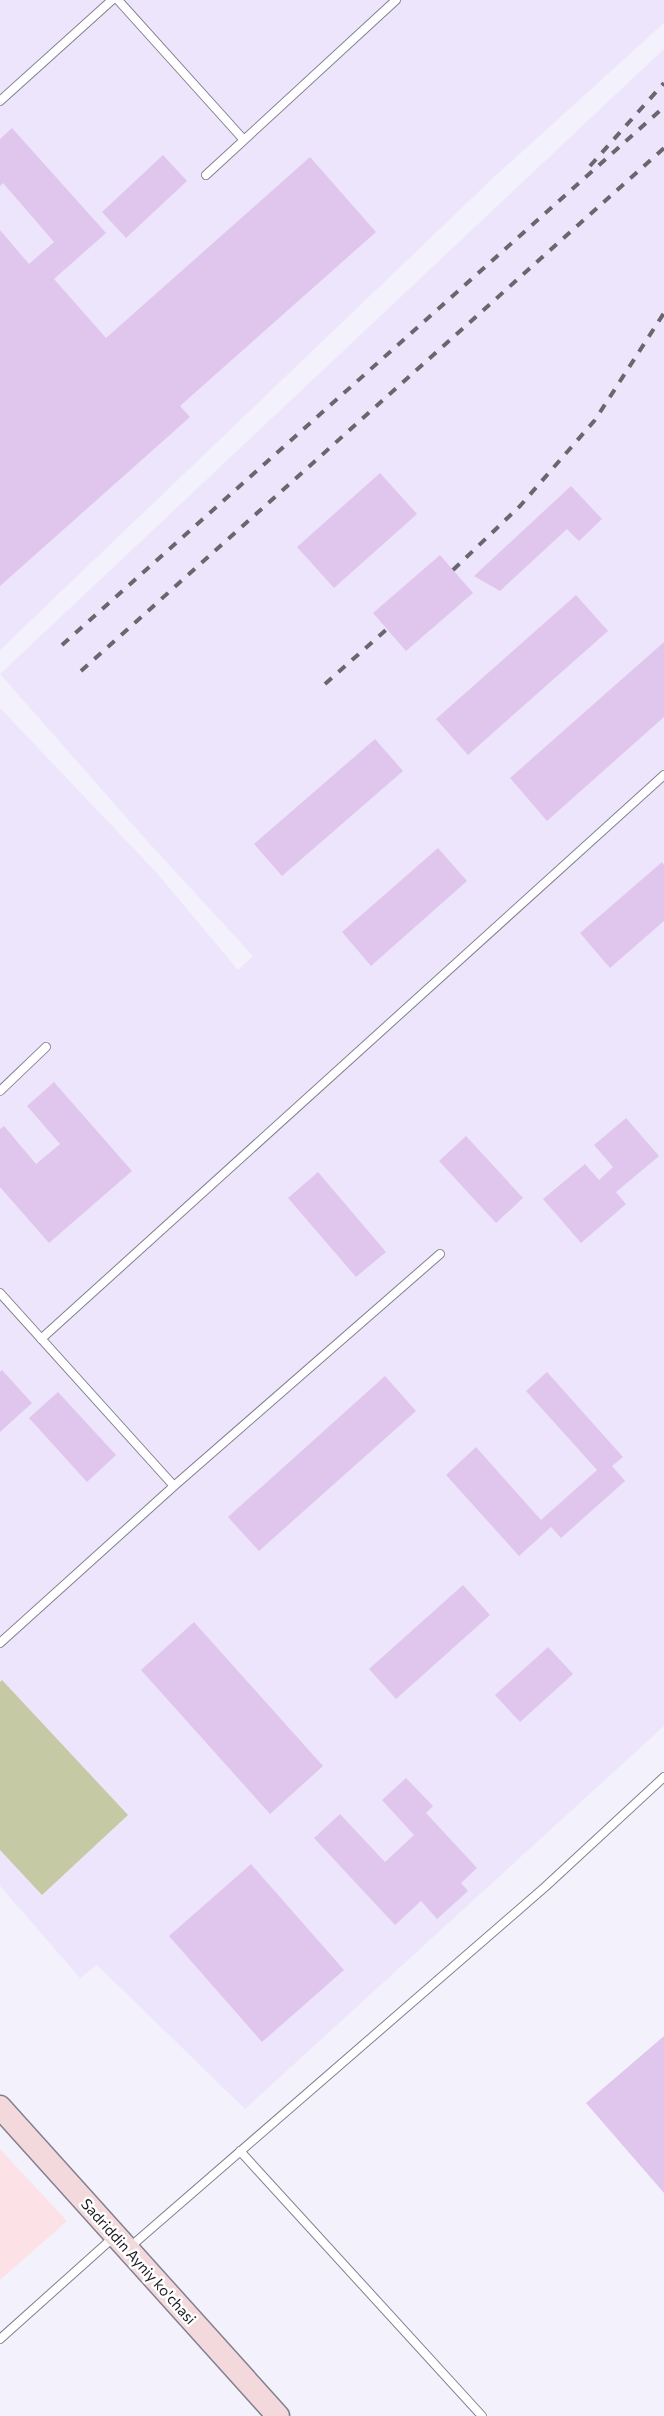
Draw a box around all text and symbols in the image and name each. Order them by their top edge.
street label: Sadriddin Ayniy ko'chasi [78,2195,200,2327]

